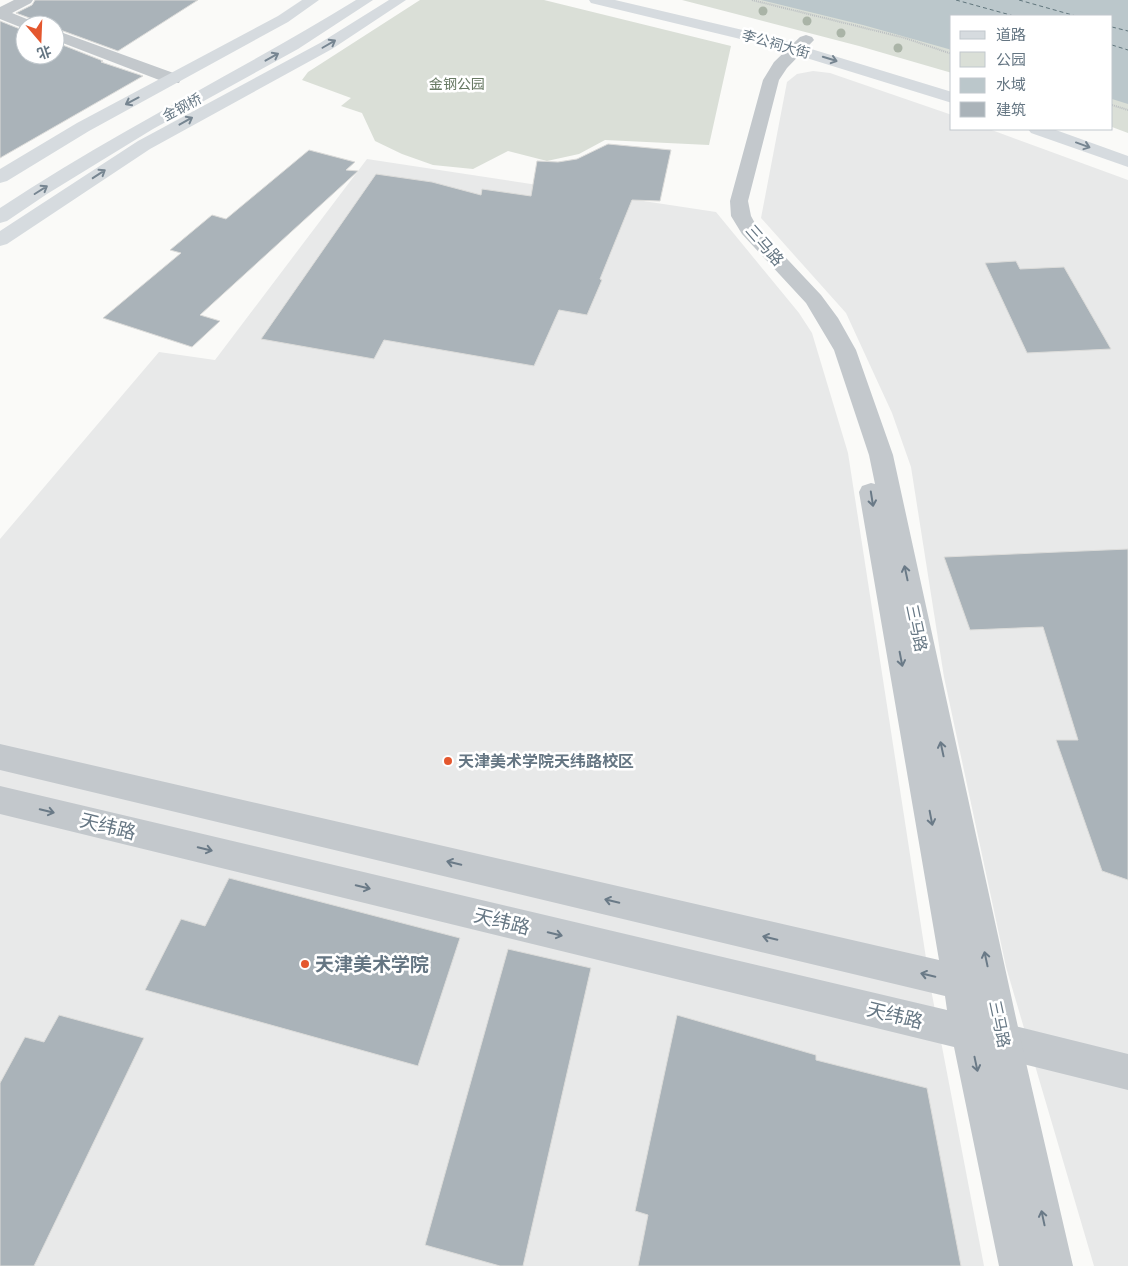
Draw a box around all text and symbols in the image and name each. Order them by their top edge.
north arrow [15,15,65,65]
legend [950,15,1113,130]
text: 道路 [996,26,1026,44]
street label: 李公祠大街 [740,27,812,62]
one-way arrow [322,38,336,48]
text: 北 [35,42,53,62]
one-way arrow [265,51,279,61]
text: 公园 [996,51,1026,69]
one-way arrow [822,55,838,65]
park label: 金钢公园 [429,76,485,93]
text: 水域 [996,76,1026,94]
street label: 金钢桥 [160,90,205,125]
one-way arrow [125,96,140,106]
text: 建筑 [996,101,1026,119]
one-way arrow [179,116,194,126]
one-way arrow [1075,141,1090,150]
one-way arrow [91,169,105,179]
one-way arrow [33,185,47,195]
street label: 三马路 [742,221,788,270]
one-way arrow [868,490,878,506]
one-way arrow [901,565,910,581]
street label: 三马路 [902,603,931,654]
one-way arrow [897,650,907,666]
one-way arrow [937,741,947,757]
place label: 天津美术学院天纬路校区 [458,752,634,771]
marker: 天津美术学院天纬路校区 [442,755,454,767]
one-way arrow [39,807,55,816]
street label: 天纬路 [77,808,138,845]
one-way arrow [927,810,937,826]
one-way arrow [197,845,213,854]
one-way arrow [446,858,462,867]
one-way arrow [355,883,371,892]
one-way arrow [604,896,620,905]
street label: 天纬路 [471,903,532,940]
one-way arrow [547,930,563,939]
one-way arrow [762,933,778,942]
one-way arrow [981,952,990,968]
place label: 天津美术学院 [315,953,429,976]
marker: 天津美术学院 [299,958,311,970]
one-way arrow [921,970,937,979]
street label: 天纬路 [864,997,925,1034]
street label: 三马路 [985,999,1014,1050]
one-way arrow [972,1056,981,1072]
one-way arrow [1038,1211,1047,1227]

